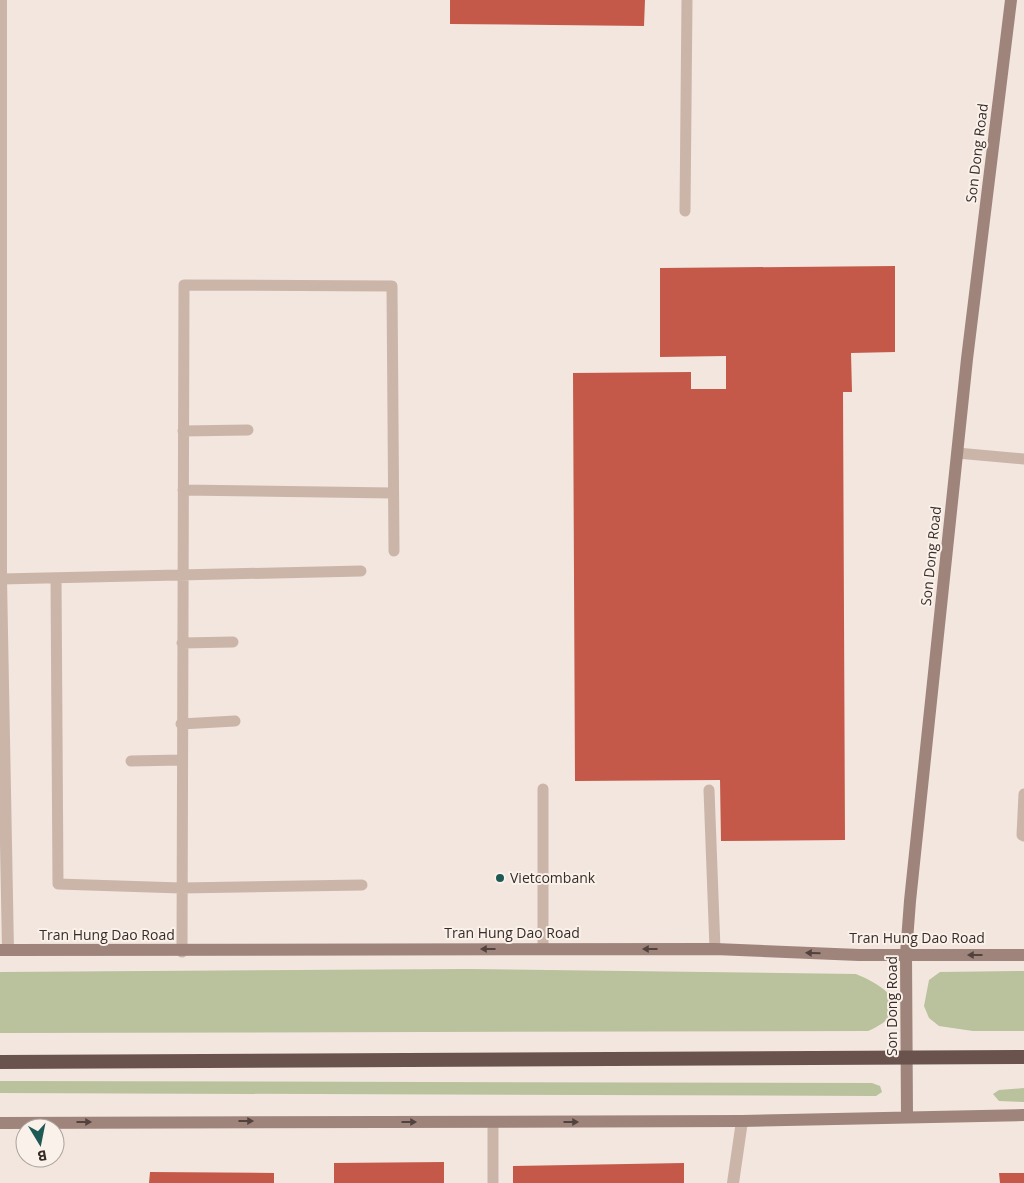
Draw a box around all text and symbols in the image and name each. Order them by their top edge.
street label: Son Dong Road [961,102,992,204]
street label: Son Dong Road [916,505,945,607]
place label: Vietcombank [510,868,596,887]
marker: Vietcombank [494,872,506,884]
street label: Tran Hung Dao Road [444,923,580,942]
street label: Tran Hung Dao Road [39,925,175,944]
street label: Tran Hung Dao Road [849,928,985,947]
one-way arrow [642,945,658,953]
one-way arrow [480,946,496,954]
one-way arrow [805,949,821,957]
one-way arrow [967,951,983,959]
street label: Son Dong Road [882,956,901,1056]
one-way arrow [238,1117,254,1125]
north arrow [15,1118,65,1168]
one-way arrow [76,1118,92,1126]
one-way arrow [401,1118,417,1126]
one-way arrow [563,1118,579,1126]
text: B [36,1146,49,1166]

